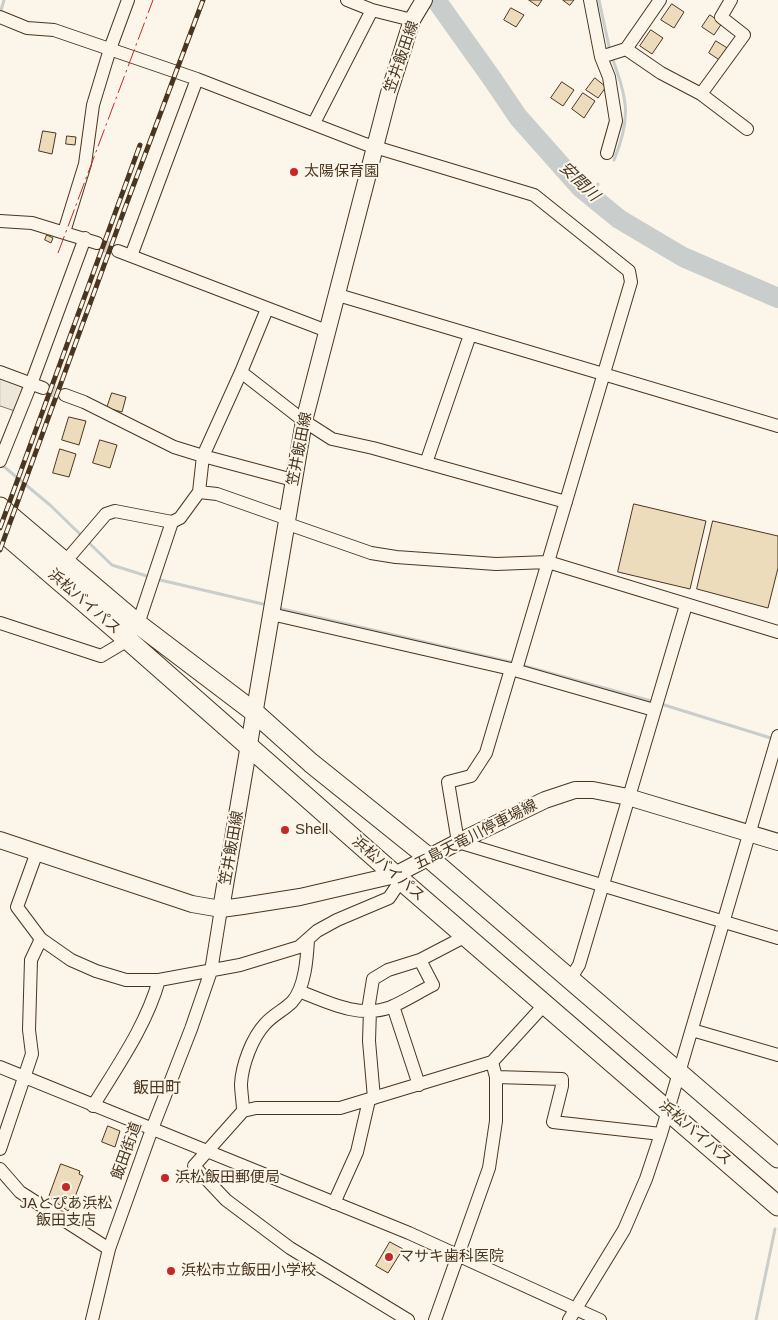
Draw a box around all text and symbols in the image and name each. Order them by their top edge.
street label: 笠井飯田線 [381,19,423,95]
water label: 安間川 [555,158,603,206]
place label: 太陽保育園 [304,163,379,181]
marker: 太陽保育園 [288,166,300,178]
street label: 笠井飯田線 [284,410,316,488]
street label: 浜松バイパス [44,566,124,638]
street label: 五島天竜川停車場線 [412,796,540,874]
street label: 笠井飯田線 [217,810,247,886]
place label: Shell [295,821,328,839]
marker: Shell [279,824,291,836]
street label: 浜松バイパス [348,833,428,905]
district label: 飯田町 [133,1079,181,1099]
street label: 浜松バイパス [655,1097,735,1169]
street label: 飯田街道 [108,1120,146,1182]
place label: 浜松飯田郵便局 [175,1169,280,1187]
marker: 浜松飯田郵便局 [159,1172,171,1184]
marker: JAとぴあ浜松 飯田支店 [60,1181,72,1193]
place label: JAとぴあ浜松 飯田支店 [20,1195,112,1230]
place label: マサキ歯科医院 [399,1248,504,1266]
marker: マサキ歯科医院 [383,1251,395,1263]
place label: 浜松市立飯田小学校 [181,1262,316,1280]
marker: 浜松市立飯田小学校 [165,1265,177,1277]

